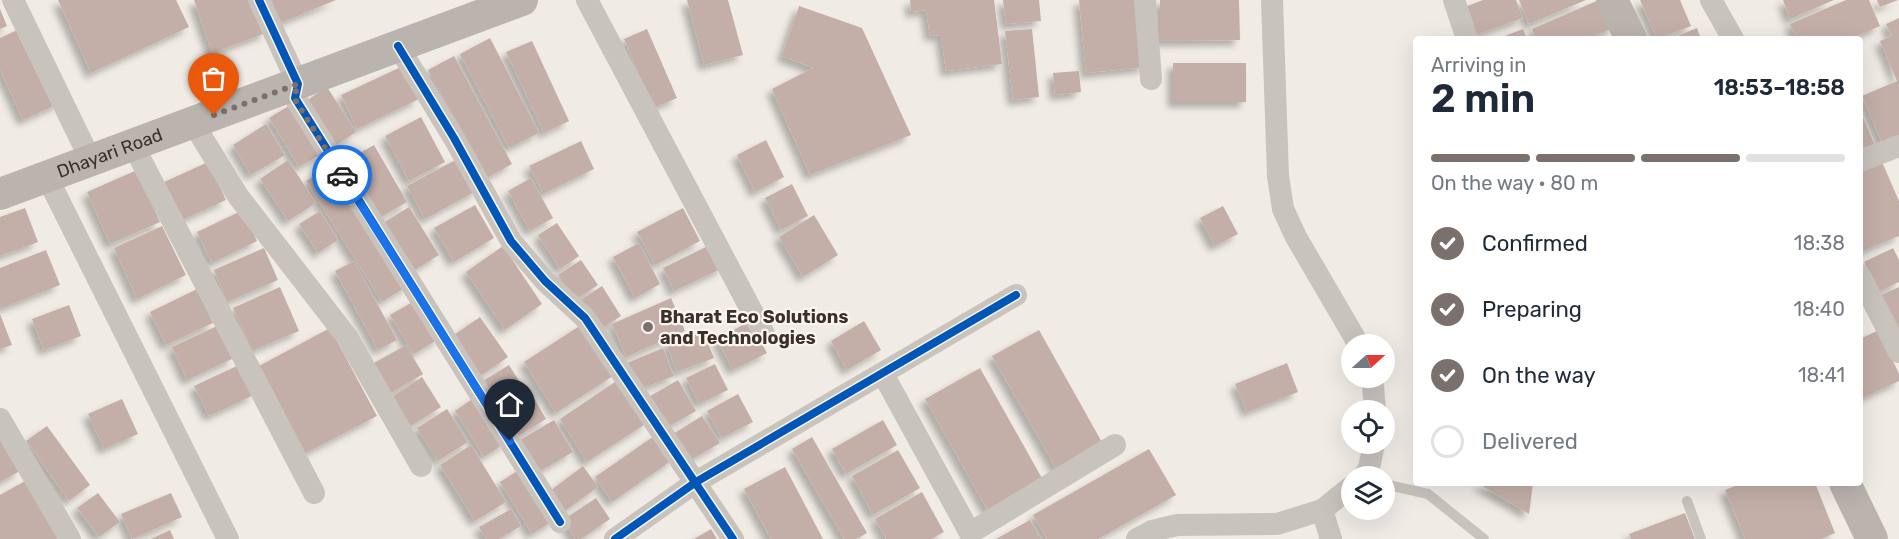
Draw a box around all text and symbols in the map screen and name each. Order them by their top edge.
pin [188,53,239,115]
text: Arriving in [1431,53,1526,77]
icon: bag [197,62,230,95]
text: 18:53–18:58 [1714,74,1845,101]
text: 2 min [1431,76,1535,122]
street label: Dhayari Road [54,124,166,183]
courier [312,145,372,205]
icon: car [326,159,359,192]
text: On the way · 80 m [1431,171,1598,195]
icon: check [1431,227,1464,260]
text: Confirmed [1482,230,1588,257]
text: 18:38 [1794,231,1845,255]
icon: check [1431,293,1464,326]
text: Preparing [1482,296,1582,323]
text: 18:40 [1793,297,1845,321]
place label: Bharat Eco Solutions and Technologies [660,306,848,349]
marker: Bharat Eco Solutions and Technologies [641,320,655,334]
north arrow [1341,334,1395,388]
map controls [1341,334,1395,520]
icon: check [1431,359,1464,392]
text: On the way [1482,362,1596,389]
text: 18:41 [1798,363,1845,387]
pin [484,379,535,441]
icon: home [493,388,526,421]
button: locate [1341,400,1395,454]
text: Delivered [1482,428,1578,455]
button: layers [1341,466,1395,520]

